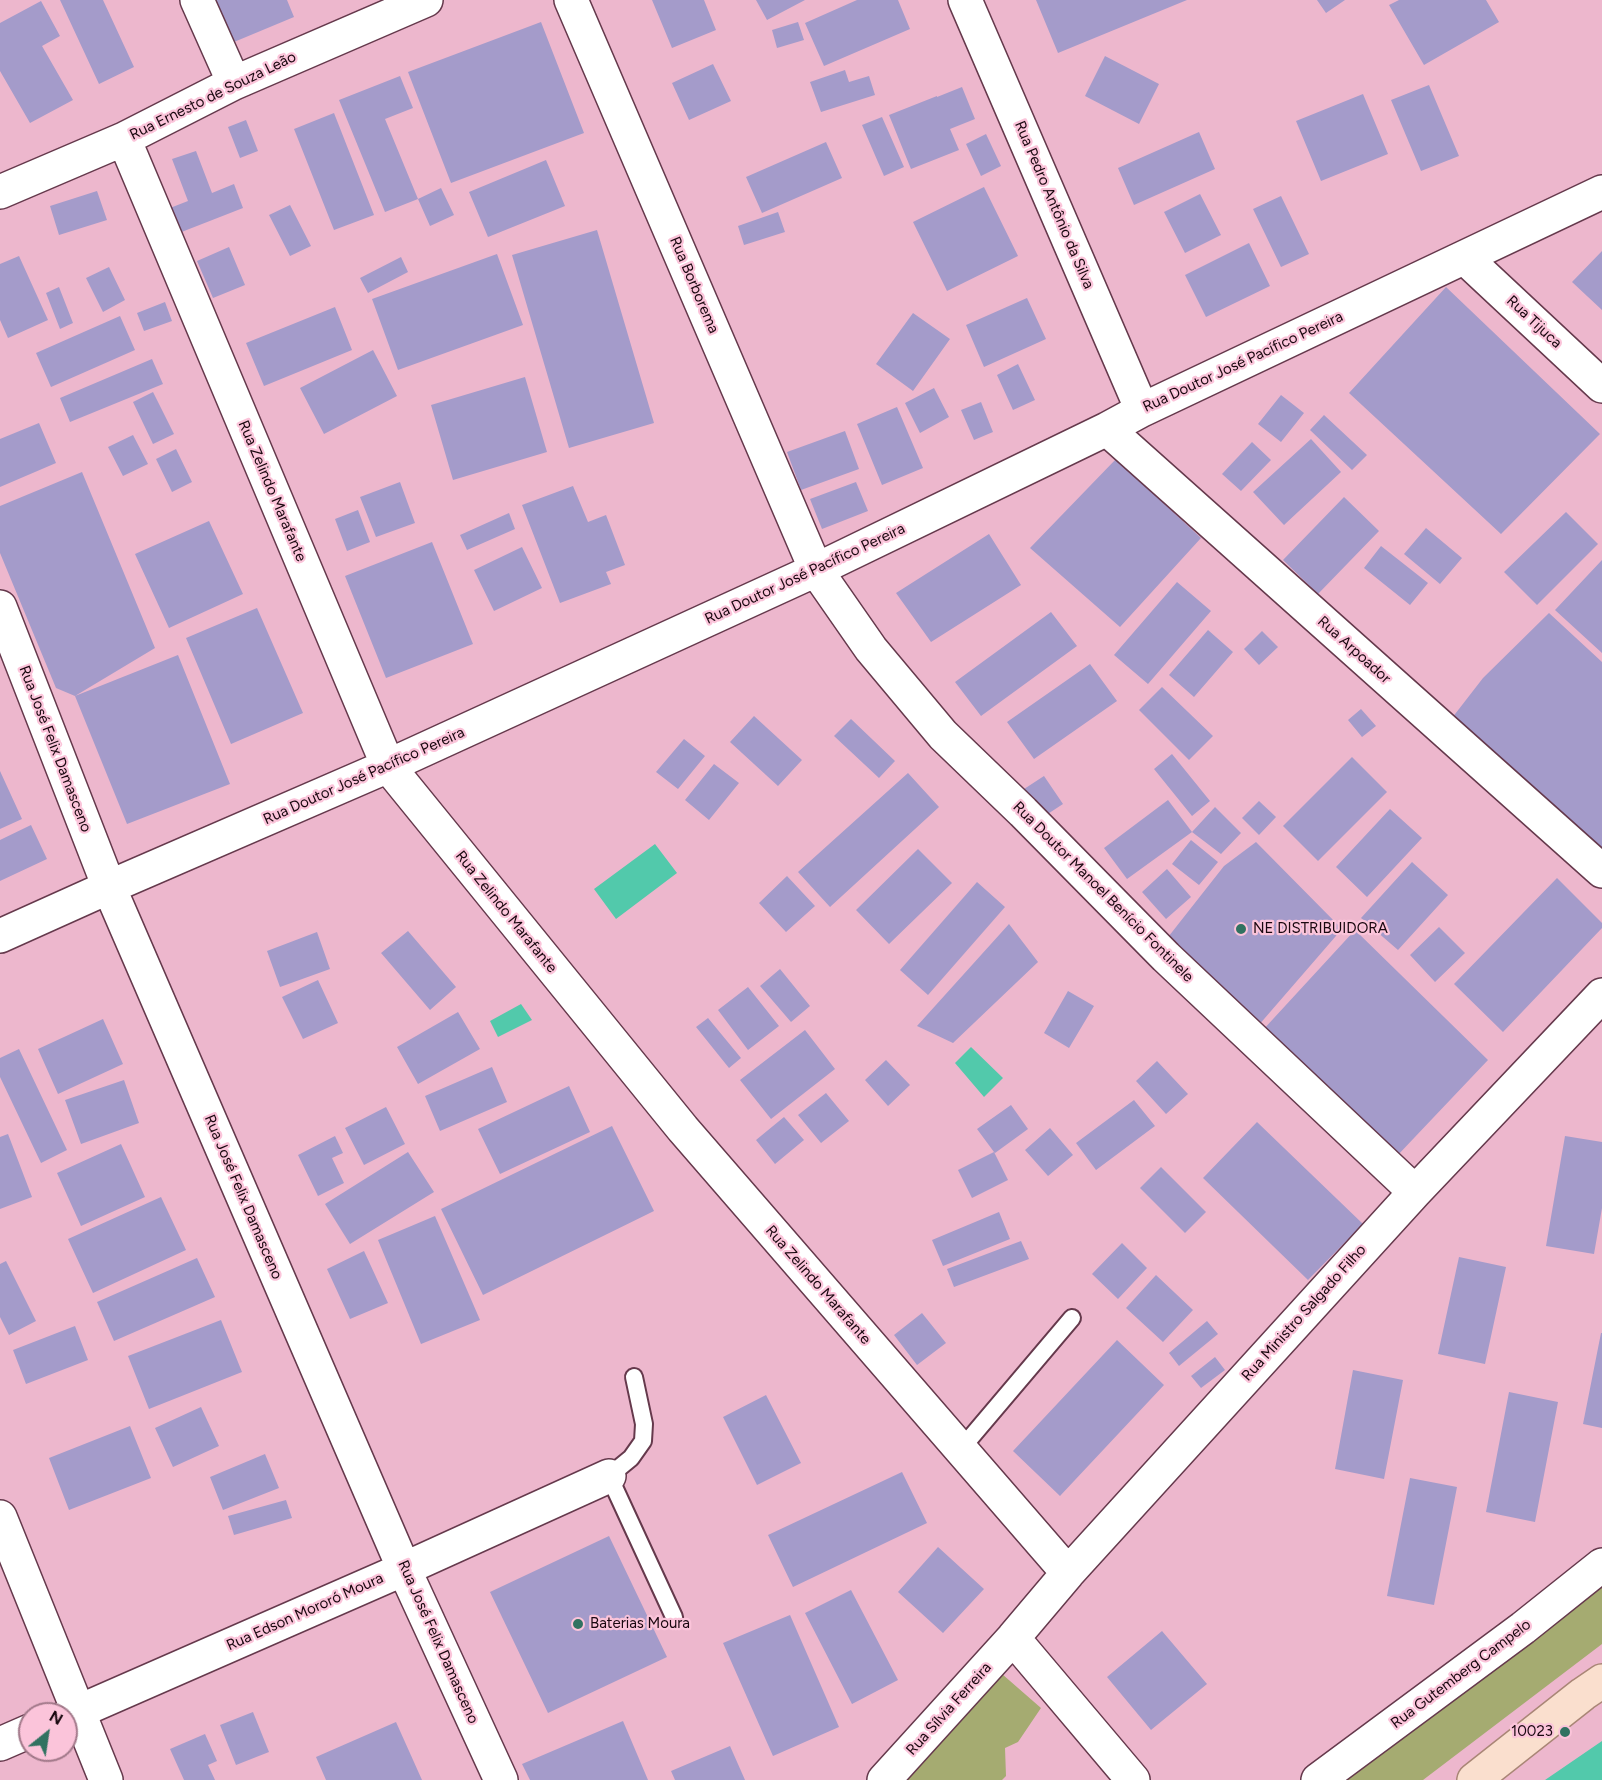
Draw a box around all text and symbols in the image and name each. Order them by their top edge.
street label: Rua Ernesto de Souza Leão [127,48,299,144]
street label: Rua Pedro Antônio da Silva [1010,118,1098,292]
street label: Rua Borborema [666,234,722,336]
street label: Rua Tijuca [1503,292,1565,352]
street label: Rua Doutor José Pacífico Pereira [1140,308,1346,416]
street label: Rua Zelindo Marafante [234,418,310,564]
street label: Rua Doutor José Pacífico Pereira [702,520,908,628]
street label: Rua Arpoador [1314,612,1394,688]
street label: Rua José Felix Damasceno [15,663,95,835]
street label: Rua Doutor José Pacífico Pereira [261,723,467,829]
street label: Rua Doutor Manoel Benício Fontinele [1009,798,1197,986]
street label: Rua Zelindo Marafante [451,847,561,977]
place label: NE DISTRIBUIDORA [1253,920,1388,938]
marker: NE DISTRIBUIDORA [1234,922,1248,936]
street label: Rua José Felix Damasceno [200,1112,286,1282]
street label: Rua Zelindo Marafante [761,1222,875,1348]
street label: Rua Ministro Salgado Filho [1238,1241,1370,1385]
street label: Rua José Felix Damasceno [394,1557,482,1727]
street label: Rua Edson Mororó Moura [224,1569,386,1655]
place label: Baterias Moura [590,1615,690,1633]
street label: Rua Gutemberg Campelo [1388,1616,1534,1732]
marker: Baterias Moura [571,1617,585,1631]
street label: Rua Sílvia Ferreira [903,1659,995,1759]
north arrow [18,1702,78,1762]
text: N [46,1706,66,1729]
place label: 10023 [1511,1723,1553,1741]
marker: 10023 [1558,1725,1572,1739]

